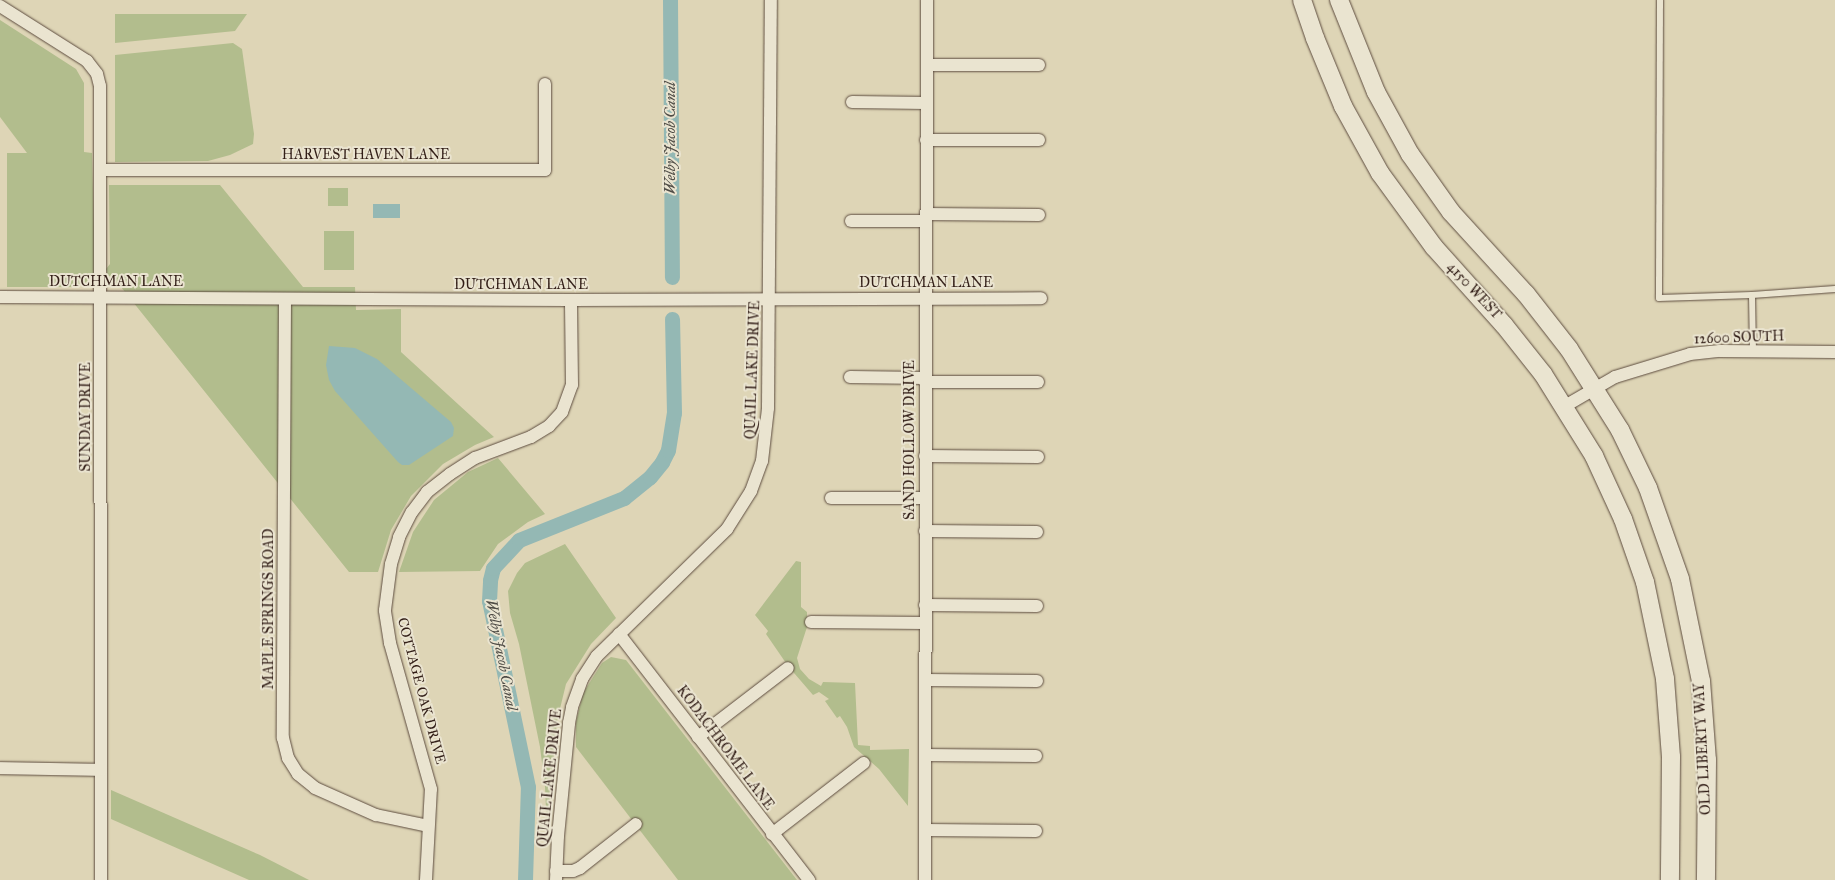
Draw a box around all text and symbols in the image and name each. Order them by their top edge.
water label: Welby Jacob Canal [662,82,680,194]
street label: HARVEST HAVEN LANE [282,147,450,163]
street label: 4150 WEST [1443,259,1505,323]
street label: DUTCHMAN LANE [49,274,183,290]
street label: DUTCHMAN LANE [859,275,993,291]
street label: DUTCHMAN LANE [454,277,588,293]
street label: QUAIL LAKE DRIVE [742,300,764,440]
street label: 12600 SOUTH [1694,328,1784,348]
street label: SAND HOLLOW DRIVE [902,360,918,520]
street label: SUNDAY DRIVE [78,362,94,472]
street label: MAPLE SPRINGS ROAD [261,529,277,689]
water label: Welby Jacob Canal [481,598,521,712]
street label: COTTAGE OAK DRIVE [393,616,449,766]
street label: KODACHROME LANE [673,683,777,813]
street label: OLD LIBERTY WAY [1691,683,1715,815]
street label: QUAIL LAKE DRIVE [534,708,566,848]

